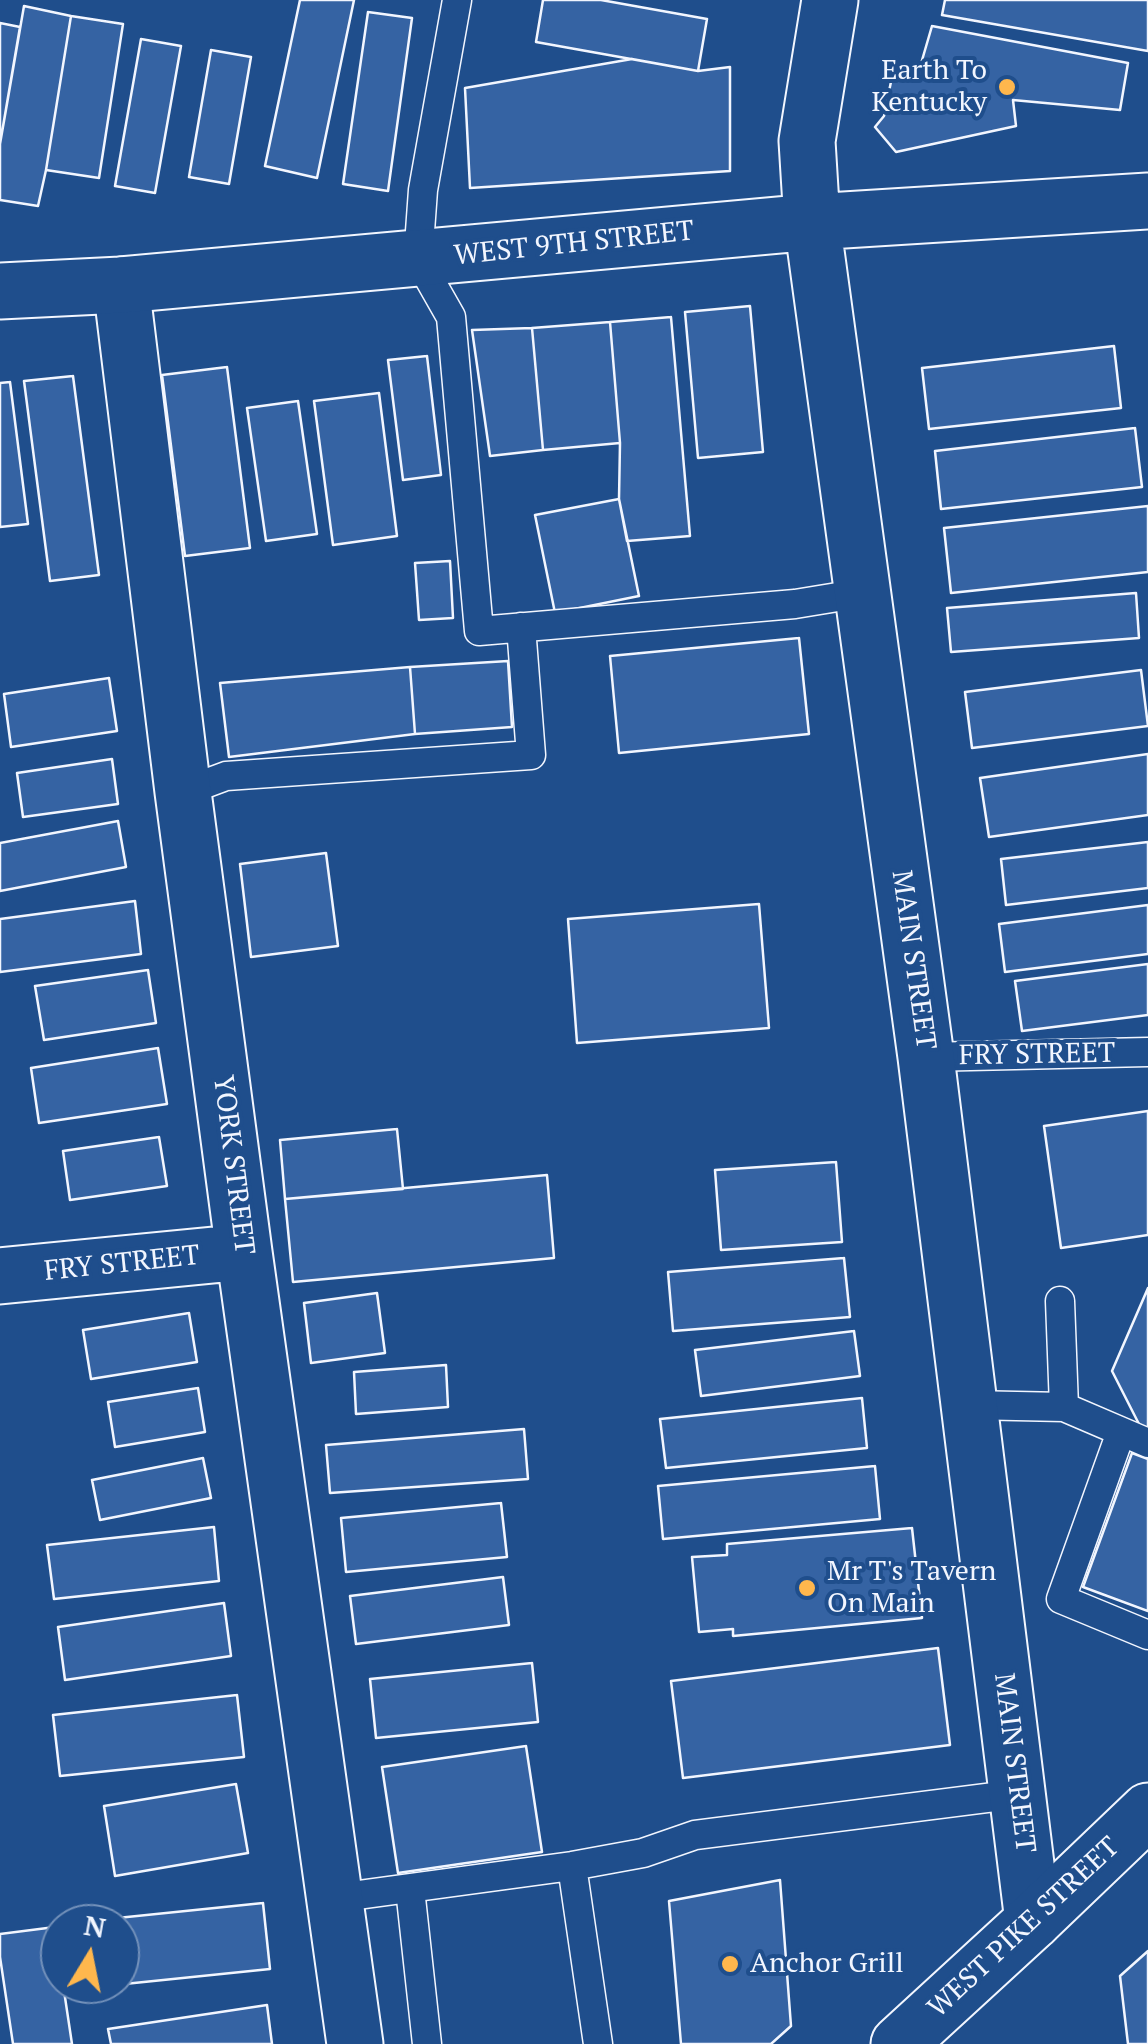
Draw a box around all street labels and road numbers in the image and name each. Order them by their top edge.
street label: WEST 9TH STREET [452,215,696,273]
street label: MAIN STREET [884,868,942,1052]
street label: FRY STREET [959,1037,1115,1073]
street label: YORK STREET [205,1073,261,1257]
street label: FRY STREET [43,1239,201,1289]
street label: MAIN STREET [986,1671,1042,1855]
street label: WEST PIKE STREET [921,1831,1127,2025]

